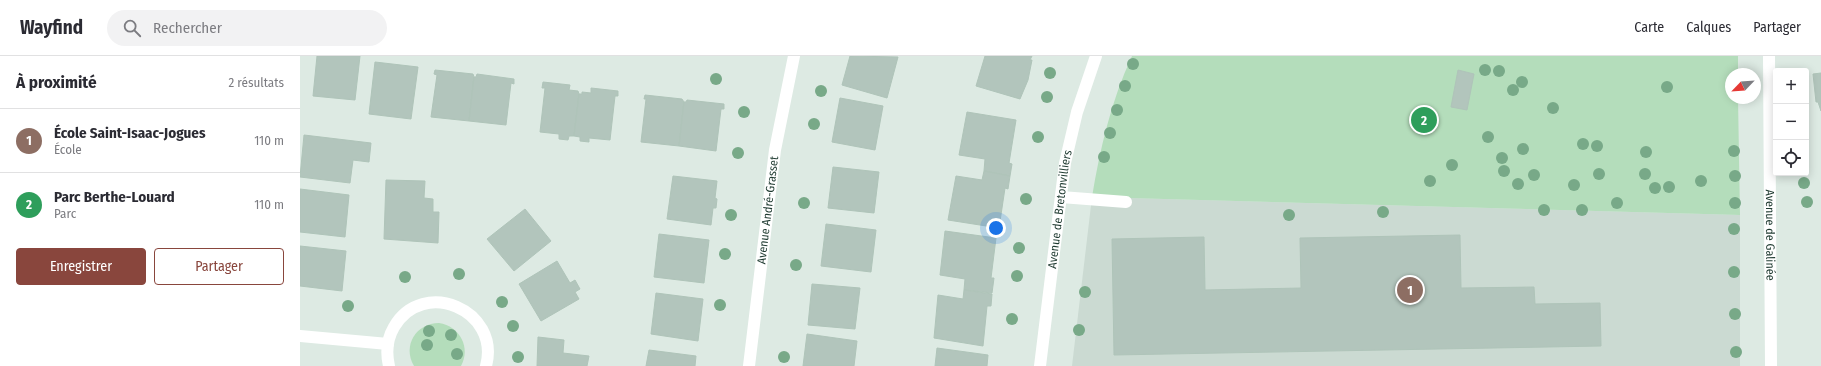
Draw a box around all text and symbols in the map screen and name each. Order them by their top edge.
search box [107,10,387,46]
text: Wayfind [20,16,83,39]
icon: search [121,17,143,39]
text: Rechercher [153,19,222,37]
text: Carte [1634,19,1664,36]
text: Calques [1686,19,1731,36]
text: Partager [1753,19,1801,36]
north arrow [1725,68,1761,104]
map controls [1773,68,1809,176]
button: + [1773,68,1809,104]
text: À proximité [16,72,97,93]
text: 2 résultats [229,75,284,90]
button: − [1773,104,1809,140]
pin: 2 [1411,105,1437,135]
text: École Saint-Isaac-Jogues [54,124,206,142]
text: 1 [26,133,32,148]
text: 110 m [254,133,284,148]
button: locate [1773,140,1809,176]
text: École [54,142,82,157]
street label: Avenue de Bretonvilliers [1045,148,1075,269]
street label: Avenue André-Grasset [754,155,781,265]
text: Parc Berthe-Louard [54,188,175,206]
street label: Avenue de Galinée [1763,189,1777,281]
text: 2 [26,197,32,212]
text: 110 m [254,197,284,212]
text: Parc [54,206,76,221]
your location [986,218,1006,238]
button: Enregistrer [16,248,146,285]
button: Partager [154,248,284,285]
pin: 1 [1397,275,1423,305]

